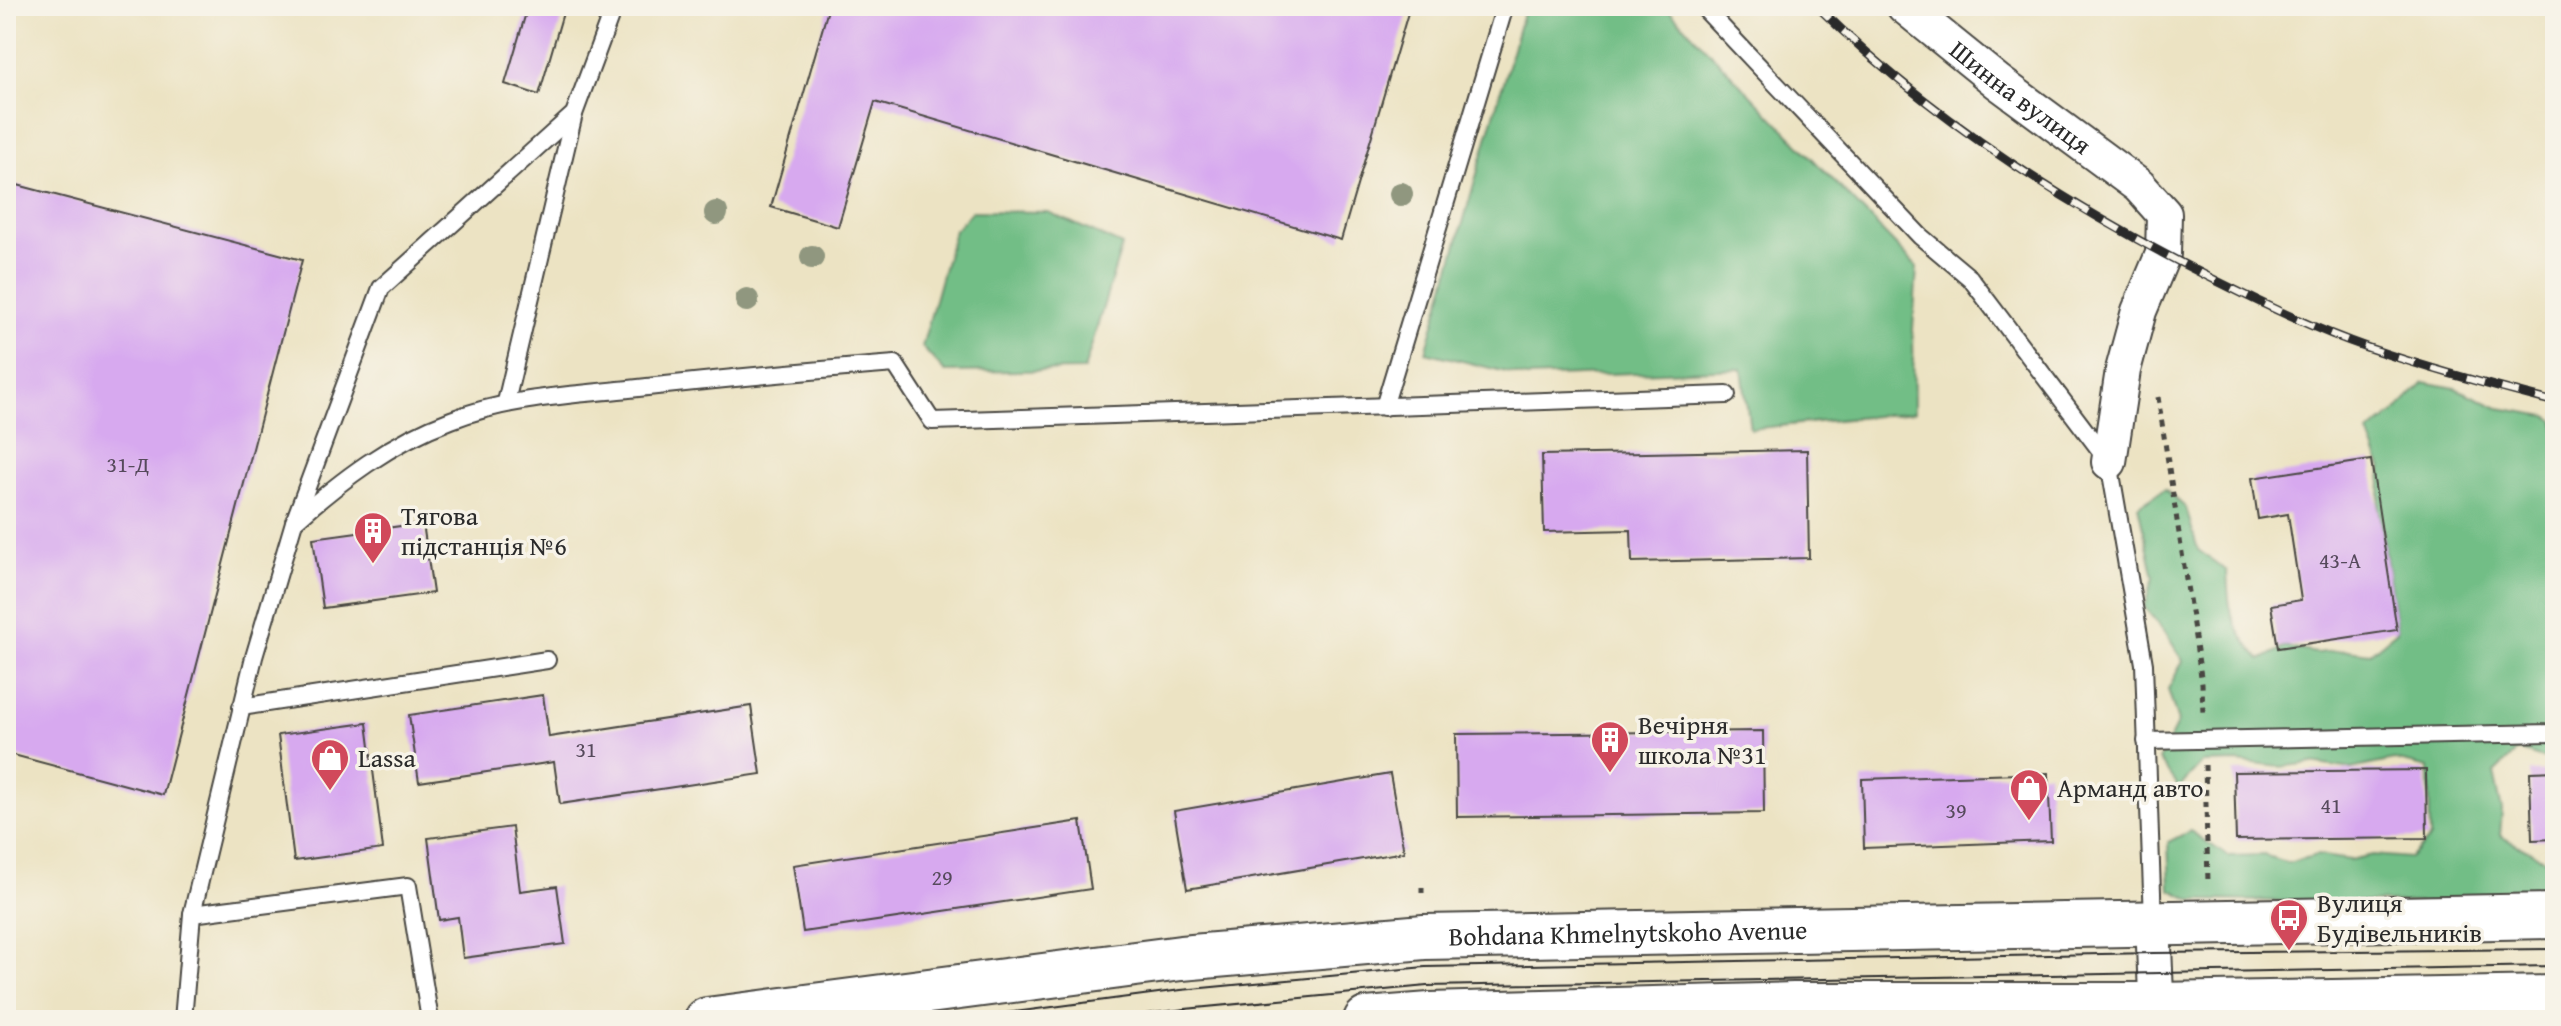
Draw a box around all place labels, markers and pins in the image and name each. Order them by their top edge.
place label: Тягова пiдстанцiя №6 [401,496,567,565]
building icon: Тягова пiдстанцiя №6 [352,510,394,565]
place label: Вечірня школа №31 [1638,705,1767,774]
building icon: Вечірня школа №31 [1589,719,1631,774]
shop icon: Lassa [309,737,351,792]
place label: Lassa [358,738,417,777]
shop icon: Арманд авто [2008,767,2050,822]
place label: Арманд авто [2057,768,2204,807]
place label: Вулиця Будівельників [2317,883,2482,952]
bus stop icon: Вулиця Будівельників [2268,897,2310,952]

